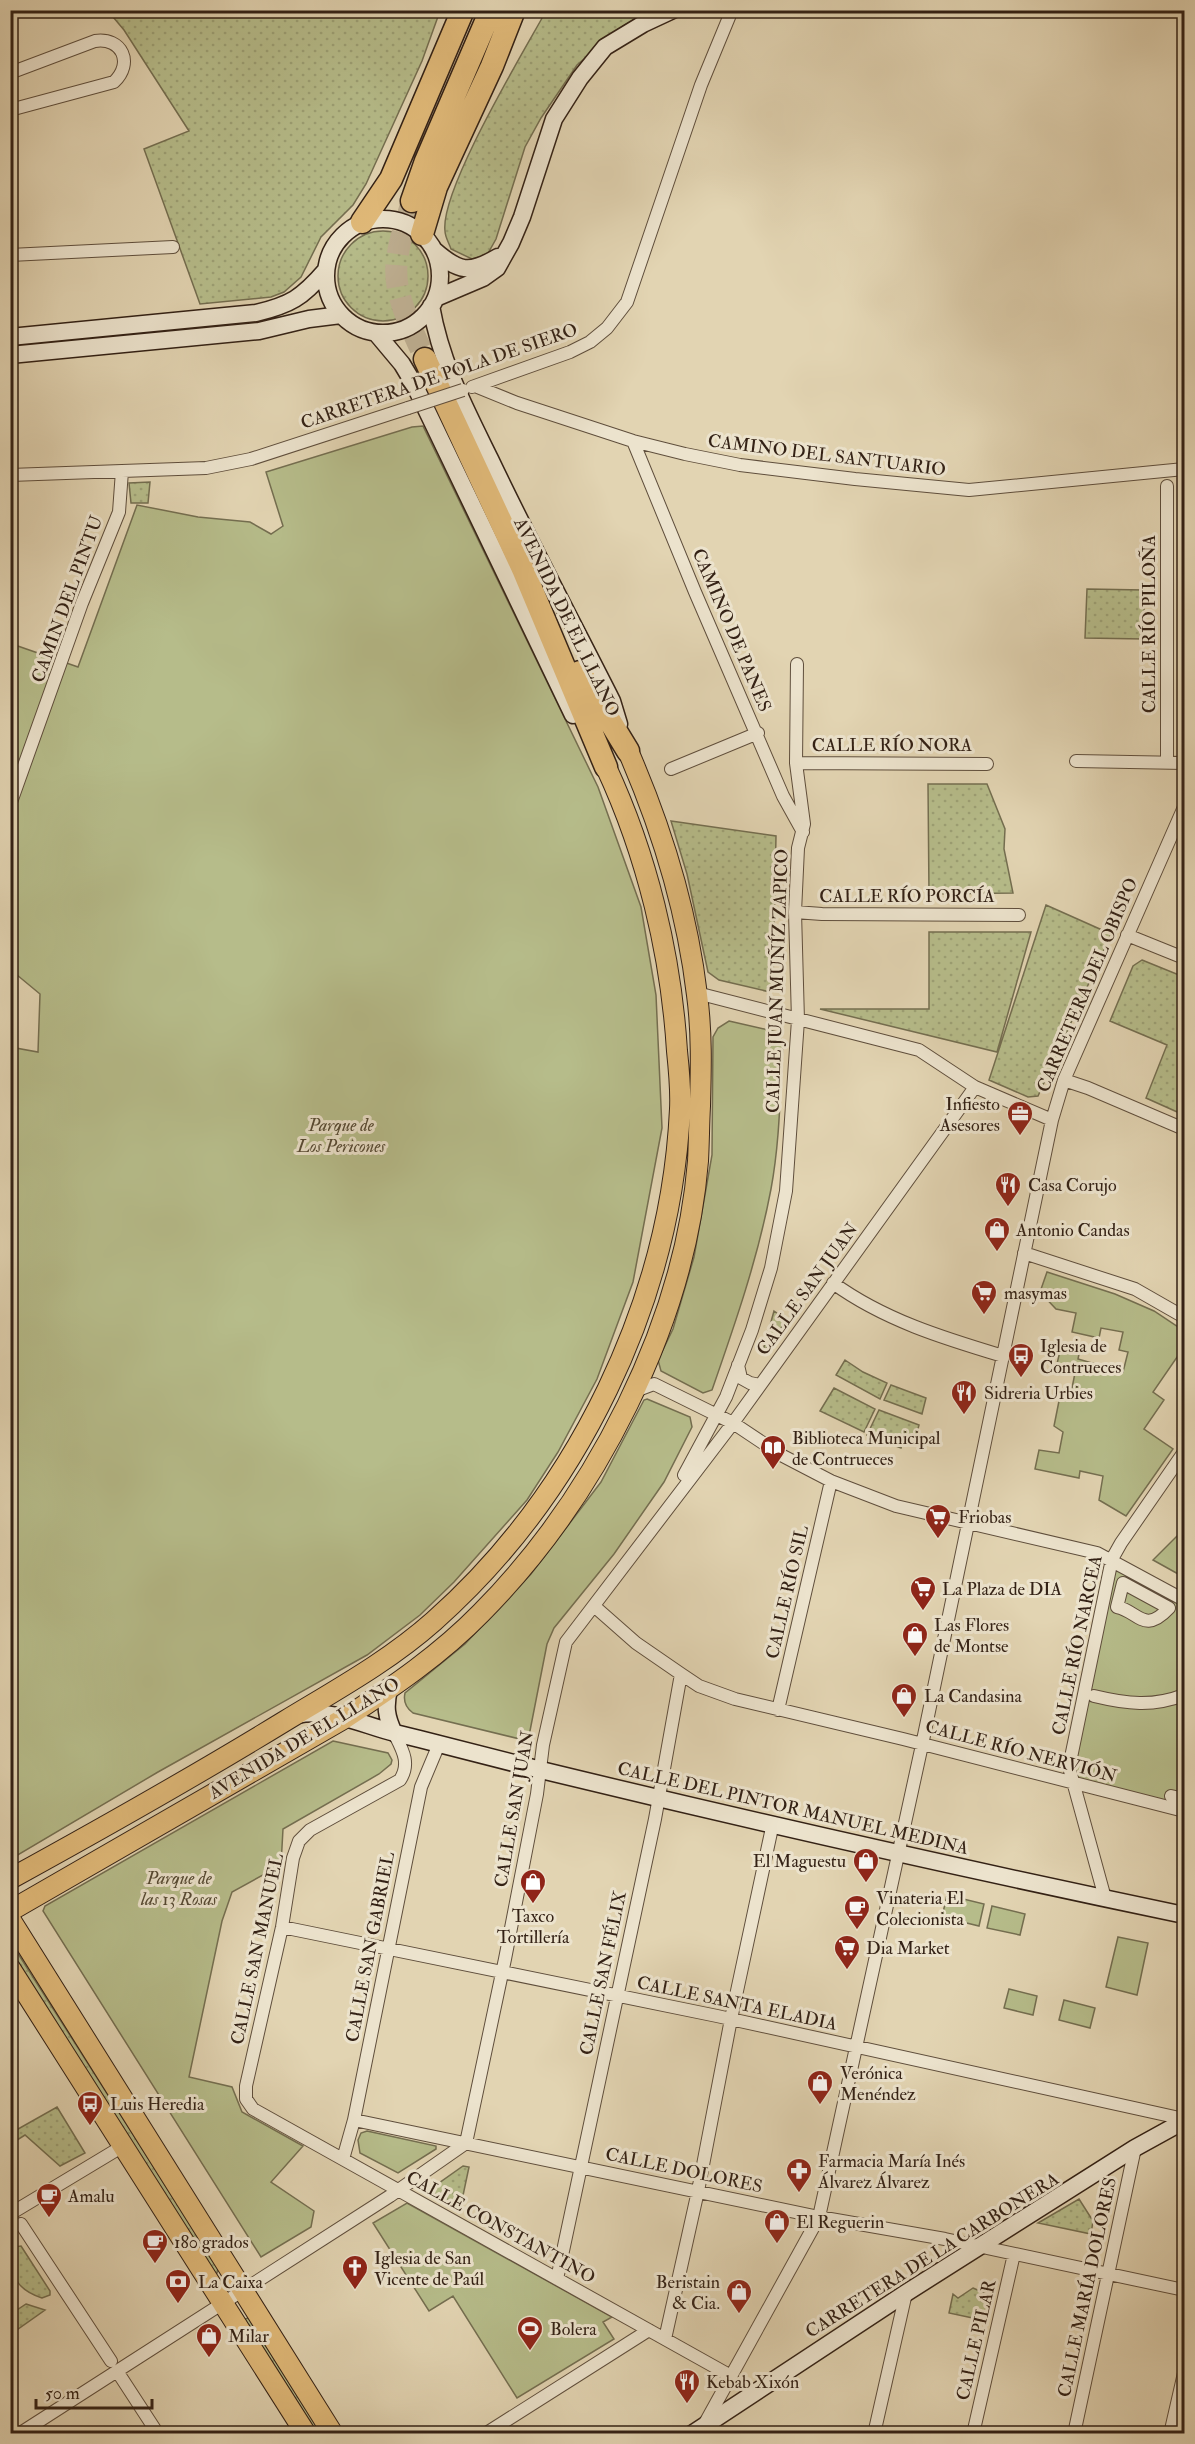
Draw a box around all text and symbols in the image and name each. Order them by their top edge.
street label: CARRETERA DE POLA DE SIERO [298,318,581,435]
street label: CAMINO DEL SANTUARIO [707,429,947,482]
street label: CAMIN DEL PINTU [27,513,108,686]
street label: AVENIDA DE EL LLANO [508,513,625,720]
street label: CALLE RÍO PILOÑA [1138,534,1161,713]
street label: CAMINO DE PANES [687,545,776,715]
street label: CALLE RÍO NORA [812,734,973,757]
street label: CALLE JUAN MUÑÍZ ZAPICO [761,849,794,1114]
street label: CARRETERA DEL OBISPO [1032,874,1143,1096]
street label: CALLE RÍO PORCÍA [819,885,995,908]
place label: Infiesto Asesores [939,1093,1000,1137]
office icon: Infiesto Asesores [1005,1099,1035,1137]
park label: Parque de Los Pericones [296,1114,386,1158]
restaurant icon: Casa Corujo [993,1170,1023,1208]
place label: Casa Corujo [1028,1174,1117,1197]
shop icon: Antonio Candas [982,1215,1012,1253]
street label: CALLE SAN JUAN [752,1219,863,1360]
place label: Antonio Candas [1015,1219,1130,1242]
supermarket icon: masymas [969,1278,999,1316]
place label: masymas [1004,1282,1067,1305]
place label: Iglesia de Contrueces [1040,1335,1121,1379]
bus stop icon: Iglesia de Contrueces [1006,1341,1036,1379]
restaurant icon: Sidreria Urbies [949,1378,979,1416]
place label: Sidreria Urbies [984,1382,1093,1405]
place label: Biblioteca Municipal de Contrueces [792,1427,941,1471]
library icon: Biblioteca Municipal de Contrueces [758,1433,788,1471]
supermarket icon: Friobas [923,1502,953,1540]
place label: Friobas [958,1506,1011,1529]
street label: CALLE RÍO SIL [761,1523,814,1661]
street label: CALLE RÍO NARCEA [1047,1553,1108,1737]
supermarket icon: La Plaza de DIA [908,1574,938,1612]
place label: La Plaza de DIA [942,1578,1063,1601]
place label: Las Flores de Montse [934,1614,1009,1658]
shop icon: Las Flores de Montse [900,1620,930,1658]
street label: AVENIDA DE EL LLANO [204,1672,404,1805]
shop icon: La Candasina [889,1681,919,1719]
place label: La Candasina [924,1685,1022,1708]
street label: CALLE RÍO NERVIÓN [923,1715,1119,1788]
street label: CALLE SAN JUAN [489,1729,540,1889]
street label: CALLE DEL PINTOR MANUEL MEDINA [615,1757,971,1860]
shop icon: El Maguestu [851,1846,881,1884]
street label: CALLE SAN GABRIEL [341,1850,400,2044]
place label: El Maguestu [753,1850,846,1873]
street label: CALLE SAN MANUEL [226,1851,289,2047]
park label: Parque de las 13 Rosas [140,1867,218,1911]
shop icon: Taxco Tortillería [518,1867,548,1905]
place label: Vinateria El Colecionista [876,1887,965,1931]
street label: CALLE SAN FÉLIX [575,1889,632,2057]
cafe icon: Vinateria El Colecionista [842,1893,872,1931]
place label: Taxco Tortillería [497,1905,570,1949]
supermarket icon: Dia Market [832,1933,862,1971]
place label: Dia Market [866,1937,950,1960]
street label: CALLE SANTA ELADIA [635,1971,840,2036]
place label: Verónica Menéndez [840,2062,916,2106]
shop icon: Verónica Menéndez [805,2068,835,2106]
bus stop icon: Luis Heredia [75,2089,105,2127]
place label: Luis Heredia [110,2093,205,2116]
street label: CALLE DOLORES [603,2143,765,2198]
place label: Farmacia María Inés Álvarez Álvarez [817,2150,965,2194]
pharmacy icon: Farmacia María Inés Álvarez Álvarez [784,2156,814,2194]
street label: CALLE CONSTANTINO [402,2166,599,2289]
street label: CARRETERA DE LA CARBONERA [801,2167,1064,2343]
street label: CALLE MARÍA DOLORES [1053,2175,1122,2399]
cafe icon: Amalu [34,2181,64,2219]
place label: Amalu [67,2185,115,2208]
shop icon: El Reguerin [762,2207,792,2245]
place label: El Reguerin [796,2211,884,2234]
cafe icon: 180 grados [140,2227,170,2265]
place label: 180 grados [174,2231,249,2254]
place label: Iglesia de San Vicente de Paúl [374,2247,484,2291]
church icon: Iglesia de San Vicente de Paúl [340,2253,370,2291]
bank icon: La Caixa [163,2267,193,2305]
place label: La Caixa [198,2271,264,2294]
place label: Beristain & Cia. [656,2271,720,2315]
shop icon: Beristain & Cia. [724,2277,754,2315]
street label: CALLE PILAR [951,2277,1002,2403]
sports icon: Bolera [515,2314,545,2352]
place label: Bolera [550,2318,597,2341]
shop icon: Milar [194,2321,224,2359]
place label: Milar [228,2325,269,2348]
restaurant icon: Kebab Xixón [672,2367,702,2405]
place label: Kebab Xixón [706,2371,799,2394]
scale bar [36,2372,152,2410]
text: 50 m [45,2382,80,2405]

